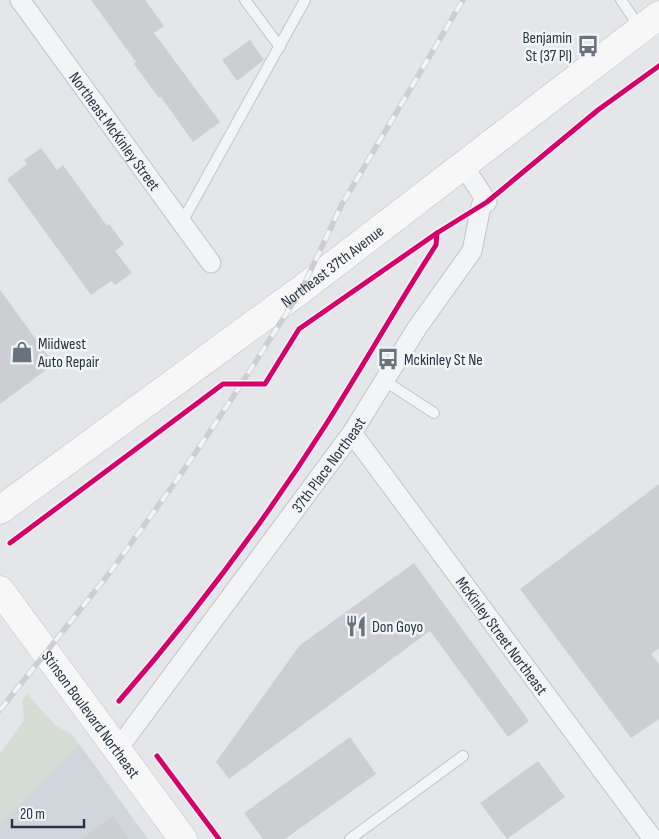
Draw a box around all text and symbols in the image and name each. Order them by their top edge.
place label: Benjamin St (37 Pl) [522,29,572,66]
bus stop icon: Benjamin St (37 Pl) [575,33,601,59]
street label: Northeast McKinley Street [65,69,163,195]
street label: Northeast 37th Avenue [278,222,388,312]
place label: Miidwest Auto Repair [37,335,100,372]
shop icon: Miidwest Auto Repair [9,339,35,365]
bus stop icon: Mckinley St Ne [375,346,401,372]
place label: Mckinley St Ne [404,351,483,370]
street label: 37th Place Northeast [288,414,370,517]
street label: McKinley Street Northeast [451,574,551,699]
restaurant icon: Don Goyo [343,613,369,639]
place label: Don Goyo [372,618,423,637]
street label: Stinson Boulevard Northeast [37,648,143,783]
scale bar [12,796,85,828]
text: 20 m [20,805,45,824]

